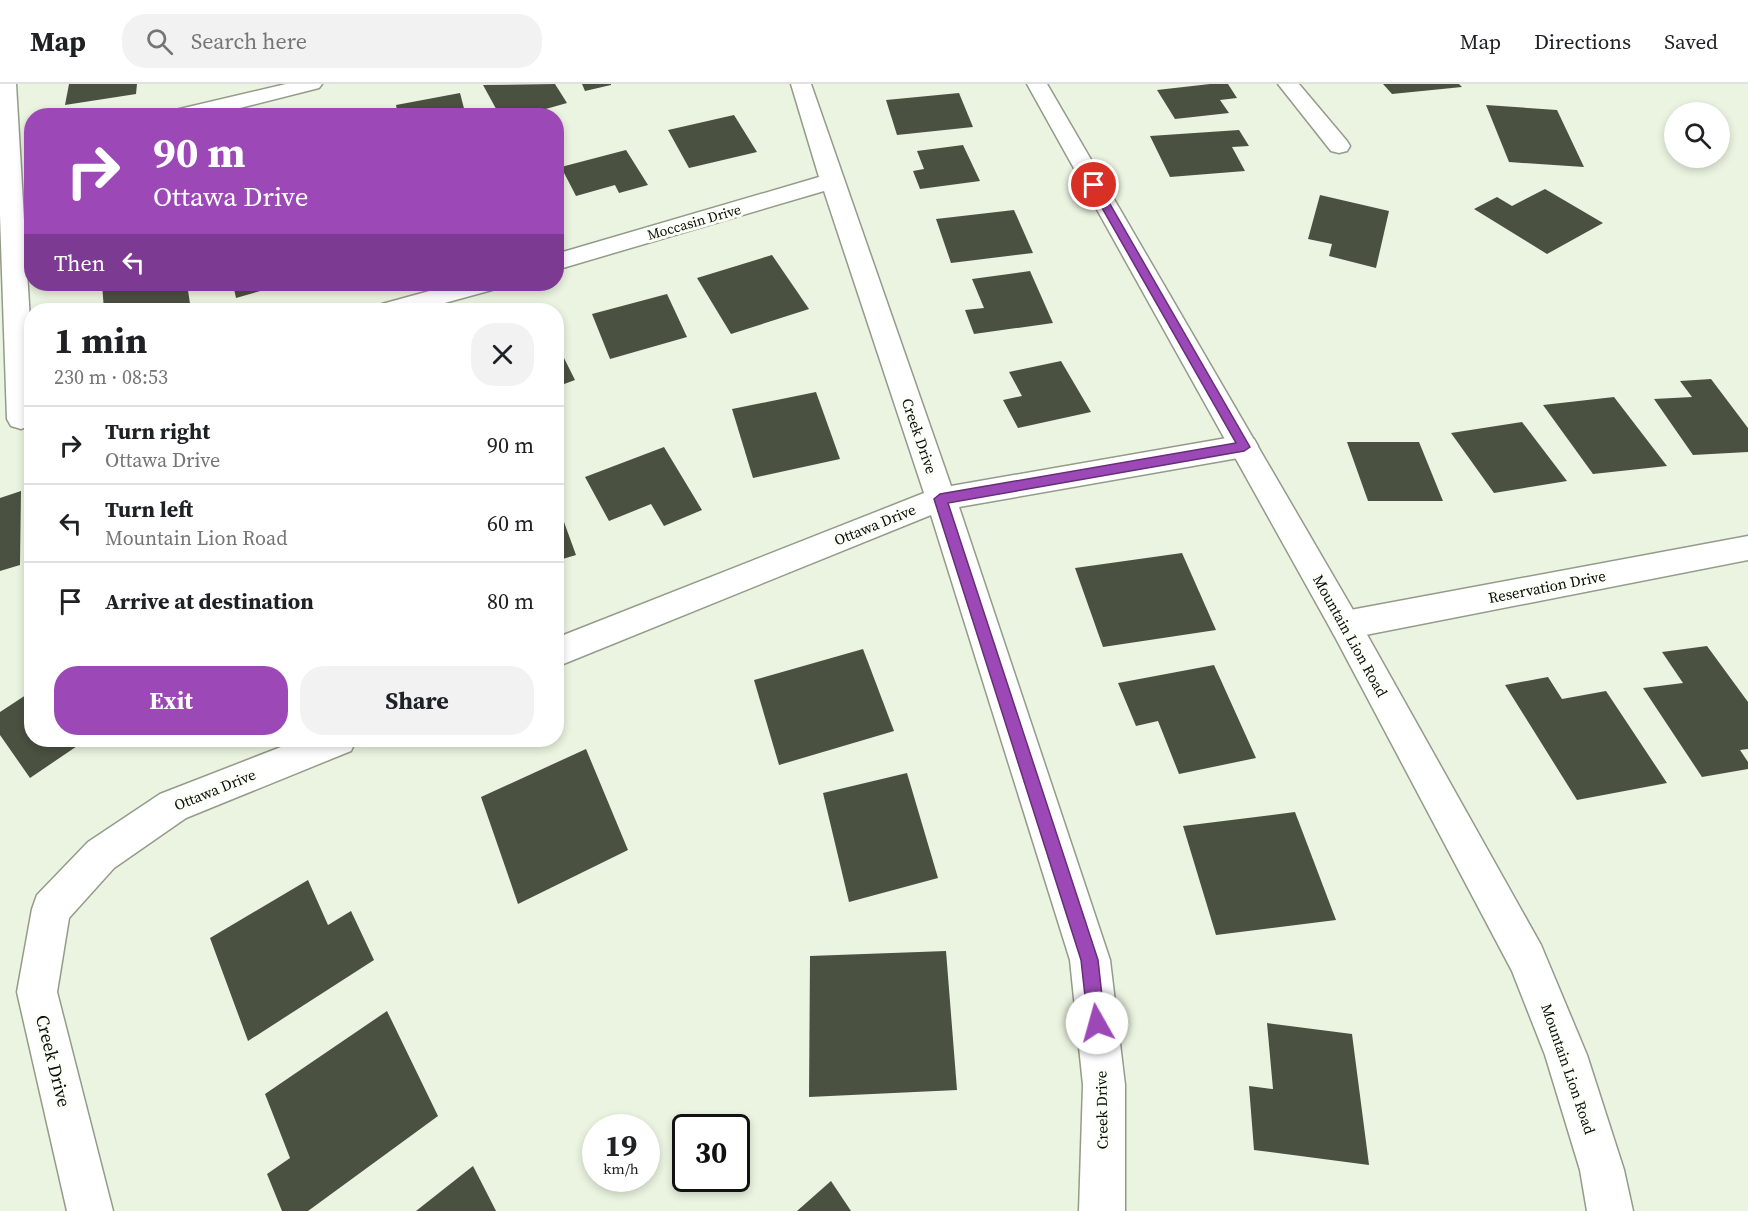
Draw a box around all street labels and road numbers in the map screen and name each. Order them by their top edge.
street label: Moccasin Drive [645,199,743,245]
street label: Creek Drive [897,395,942,477]
street label: Ottawa Drive [831,498,919,550]
street label: Reservation Drive [1486,565,1608,608]
street label: Mountain Lion Road [1308,571,1393,701]
street label: Ottawa Drive [171,763,259,815]
street label: Mountain Lion Road [1536,1001,1601,1137]
street label: Creek Drive [30,1012,77,1110]
street label: Creek Drive [1090,1070,1113,1150]

